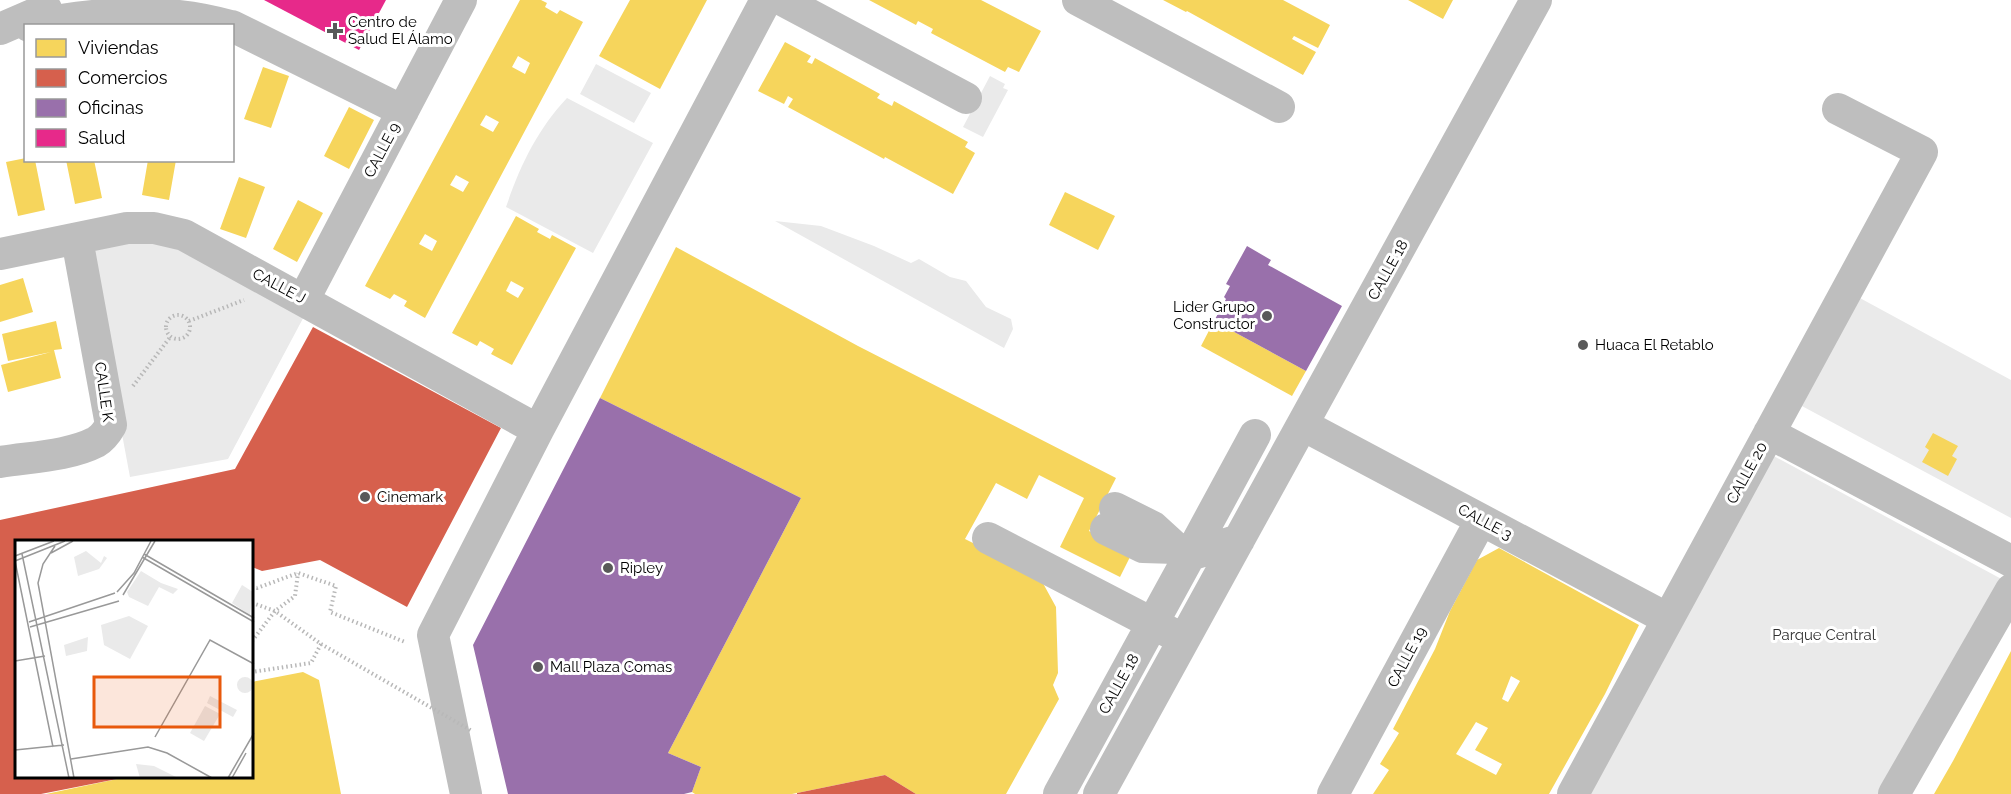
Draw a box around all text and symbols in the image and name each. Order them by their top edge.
place label: Centro de Salud El Álamo [348,13,453,48]
marker: Centro de Salud El Álamo [326,22,344,40]
legend [24,24,234,162]
text: Viviendas [78,37,159,58]
text: Comercios [78,67,168,88]
text: Oficinas [78,97,144,118]
street label: CALLE 9 [360,119,404,181]
text: Salud [78,127,126,148]
street label: CALLE 18 [1364,237,1412,303]
street label: CALLE J [249,265,309,307]
place label: Lider Grupo Constructor [1173,298,1256,333]
marker: Lider Grupo Constructor [1260,309,1274,323]
place label: Huaca El Retablo [1595,336,1714,354]
marker: Huaca El Retablo [1576,338,1590,352]
street label: CALLE K [91,361,117,423]
street label: CALLE 20 [1723,439,1771,507]
place label: Cinemark [377,488,443,506]
marker: Cinemark [358,490,372,504]
street label: CALLE 3 [1455,500,1515,544]
inset map [15,540,254,779]
place label: Ripley [620,559,663,577]
marker: Ripley [601,561,615,575]
street label: CALLE 19 [1384,623,1431,690]
park label: Parque Central [1772,626,1877,644]
street label: CALLE 18 [1095,651,1143,717]
place label: Mall Plaza Comas [550,658,672,676]
marker: Mall Plaza Comas [531,660,545,674]

